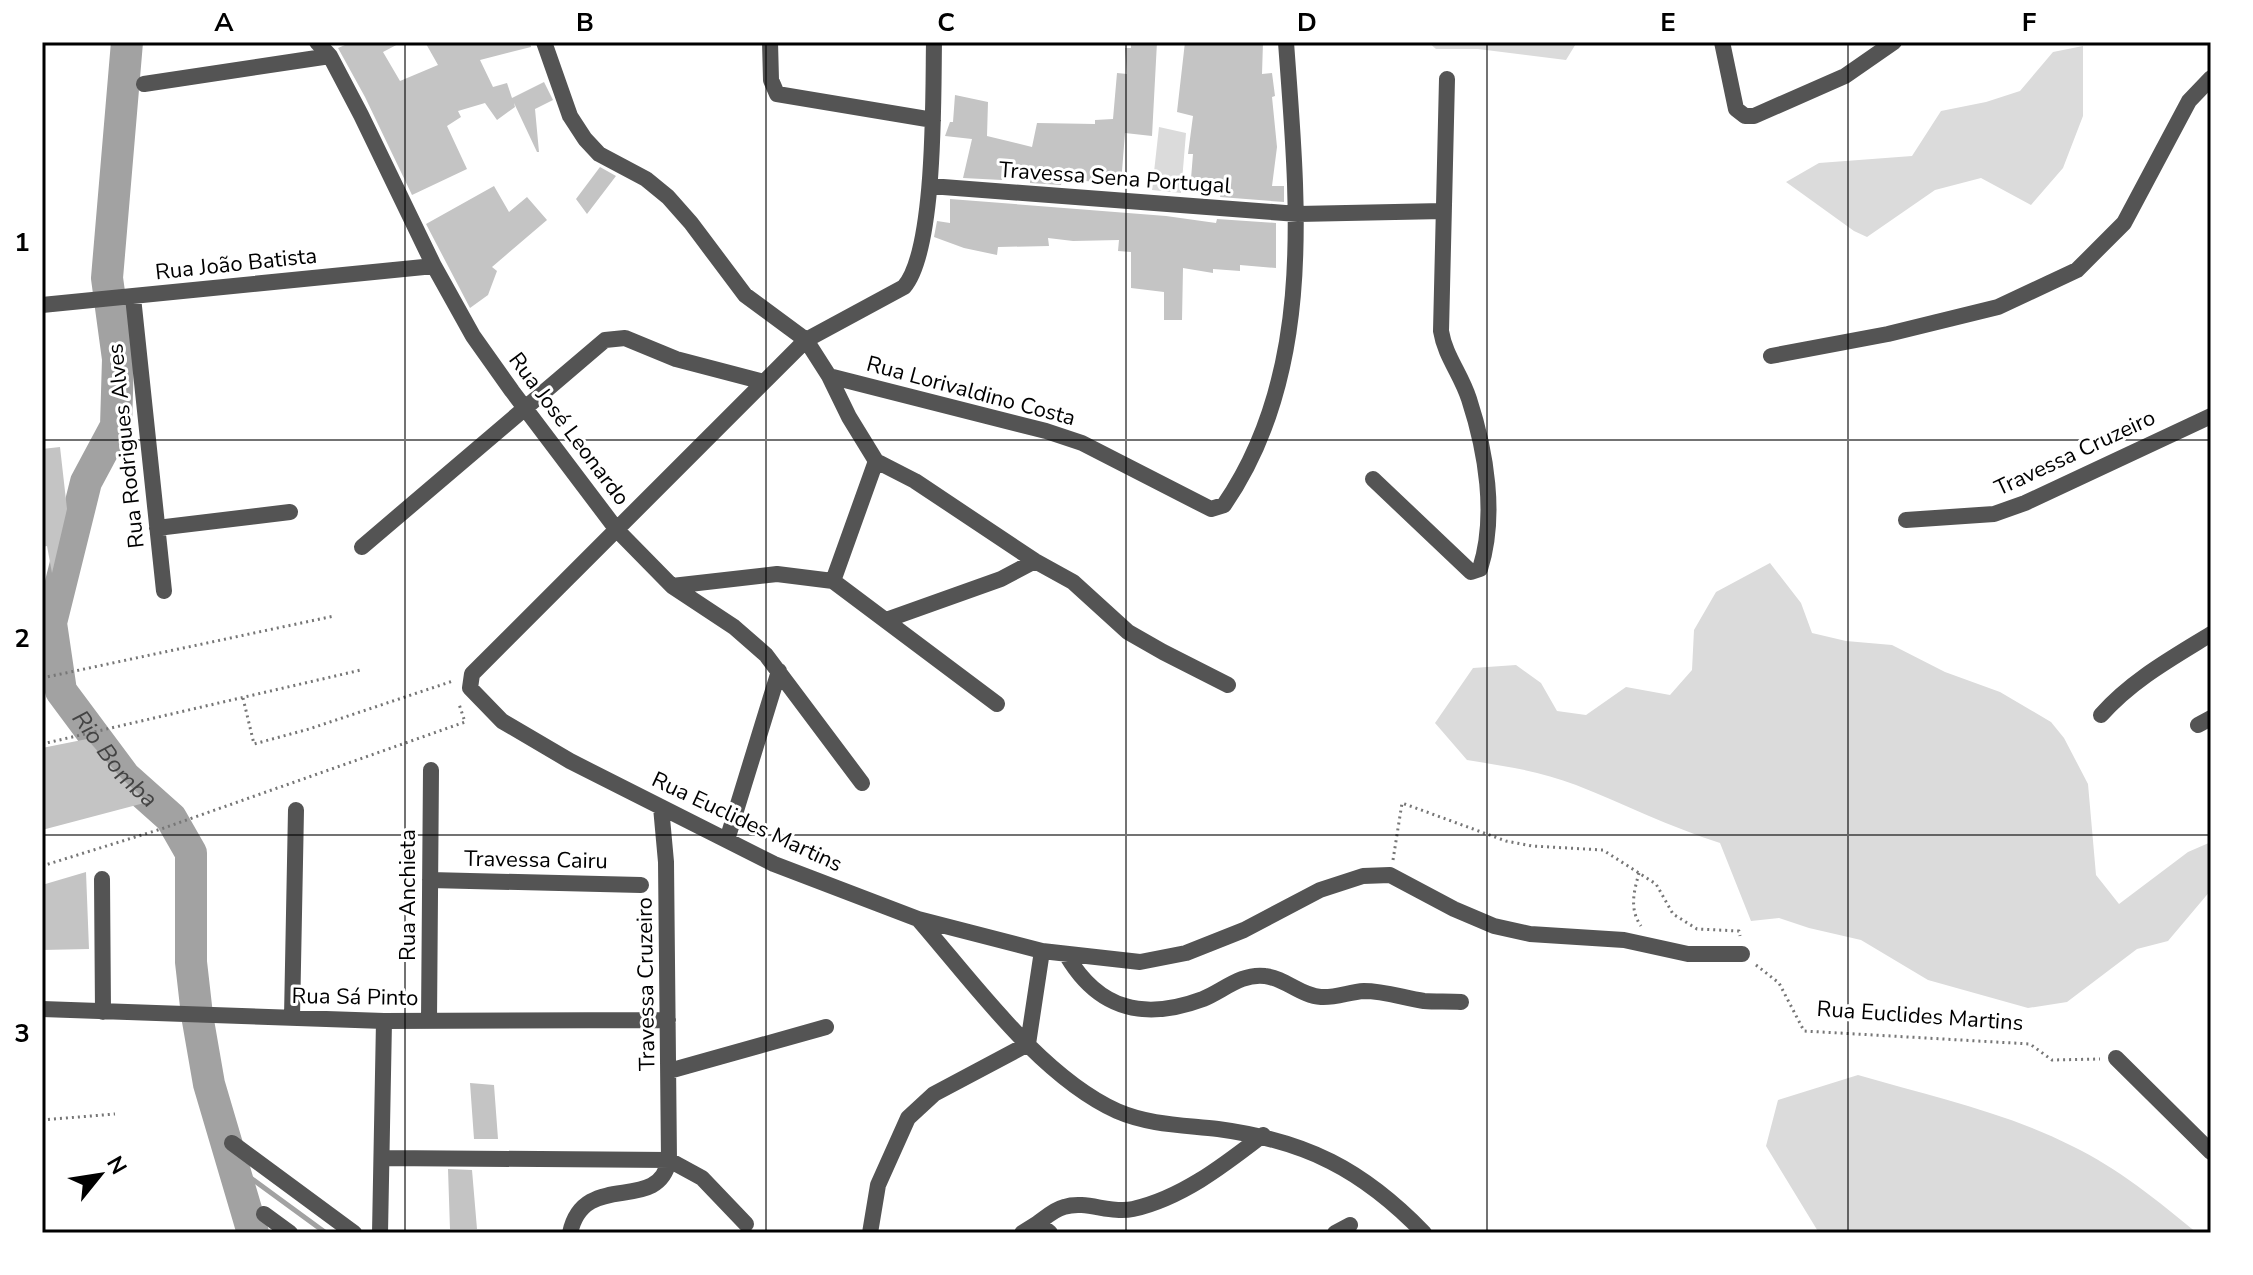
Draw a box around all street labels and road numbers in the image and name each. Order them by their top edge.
street label: Travessa Sena Portugal [998,155,1232,201]
street label: Rua João Batista [154,241,318,287]
street label: Rua Rodrigues Alves [100,342,152,550]
street label: Rua José Leonardo [502,346,636,512]
street label: Rua Lorivaldino Costa [863,349,1079,433]
street label: Travessa Cruzeiro [1990,403,2160,503]
street label: Rua Euclides Martins [647,765,847,879]
street label: Rua Anchieta [393,829,423,961]
street label: Travessa Cairu [464,844,608,876]
street label: Travessa Cruzeiro [629,897,663,1071]
street label: Rua Sá Pinto [291,981,419,1013]
street label: Rua Euclides Martins [1816,994,2024,1038]

